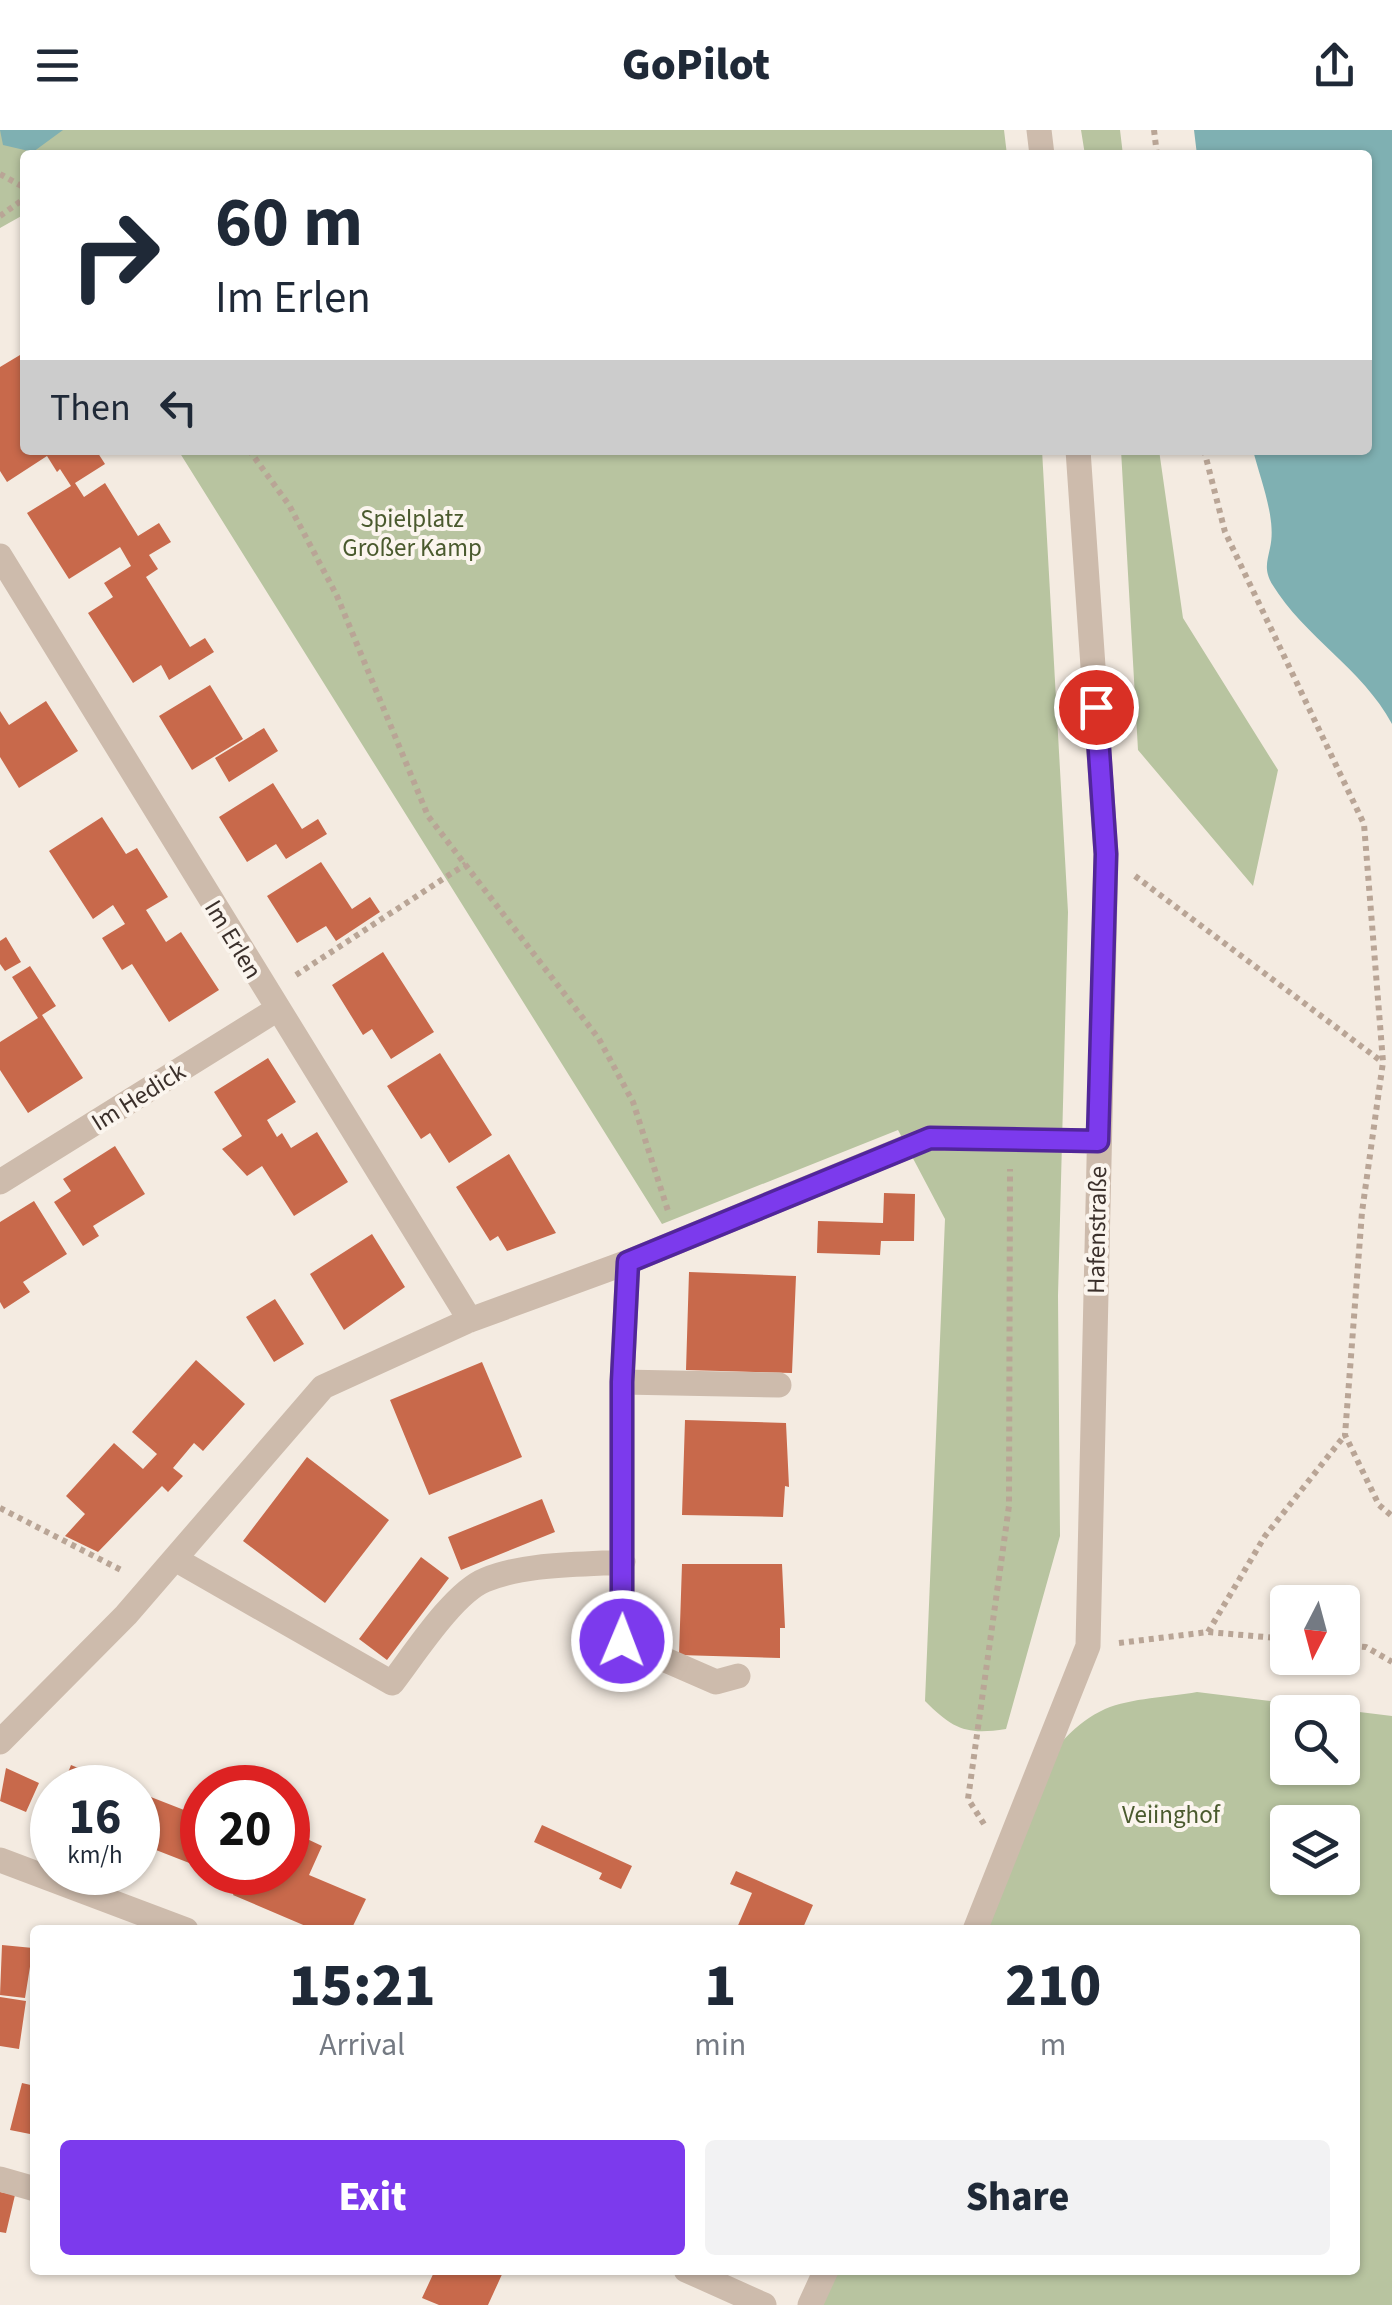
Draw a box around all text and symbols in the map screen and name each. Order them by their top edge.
text: GoPilot [622,33,770,97]
icon: menu [30,38,85,93]
icon: share [1307,38,1362,93]
text: 60 m [215,173,363,273]
icon: right [50,190,180,320]
text: Im Erlen [215,266,371,330]
icon: left [151,380,206,435]
text: Then [50,381,131,435]
park label: Spielplatz Großer Kamp [342,501,482,566]
pin [1054,665,1139,750]
icon: arrive [1069,680,1124,735]
street label: Im Erlen [195,893,271,986]
street label: Im Hedick [85,1053,193,1140]
street label: Hafenstraße [1078,1166,1116,1294]
north arrow [1270,1585,1360,1675]
map controls [1270,1585,1360,1895]
position arrow [570,1589,674,1693]
button: search [1270,1695,1360,1785]
speed limit sign: 20 [180,1765,310,1895]
text: 16 [69,1782,121,1853]
park label: Veiinghof [1122,1797,1221,1833]
button: layers [1270,1805,1360,1895]
text: km/h [67,1837,123,1873]
text: 15:21 [289,1944,436,2029]
text: 1 [704,1944,736,2029]
text: 210 [1005,1944,1101,2029]
text: Arrival [319,2022,405,2068]
text: min [694,2022,746,2068]
text: m [1040,2022,1066,2068]
button: Exit [60,2140,685,2255]
button: Share [705,2140,1330,2255]

